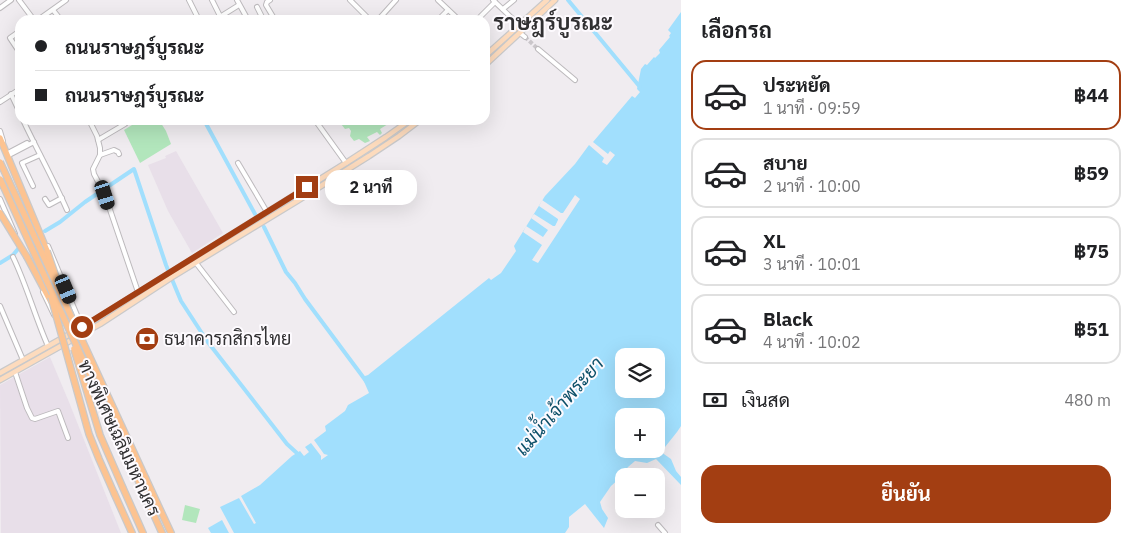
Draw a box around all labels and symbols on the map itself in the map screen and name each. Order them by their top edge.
district label: ราษฎร์บูรณะ [493,7,613,38]
callout: 2 นาที [324,170,417,204]
route end [296,176,318,198]
car [93,178,116,212]
car [53,272,78,306]
route start [71,316,93,338]
bank icon: ธนาคารกสิกรไทย [134,326,160,352]
place label: ธนาคารกสิกรไทย [164,326,291,350]
water label: แม่น้ำเจ้าพระยา [507,350,608,460]
street label: ทางพิเศษเฉลิมมหานคร [73,356,166,520]

